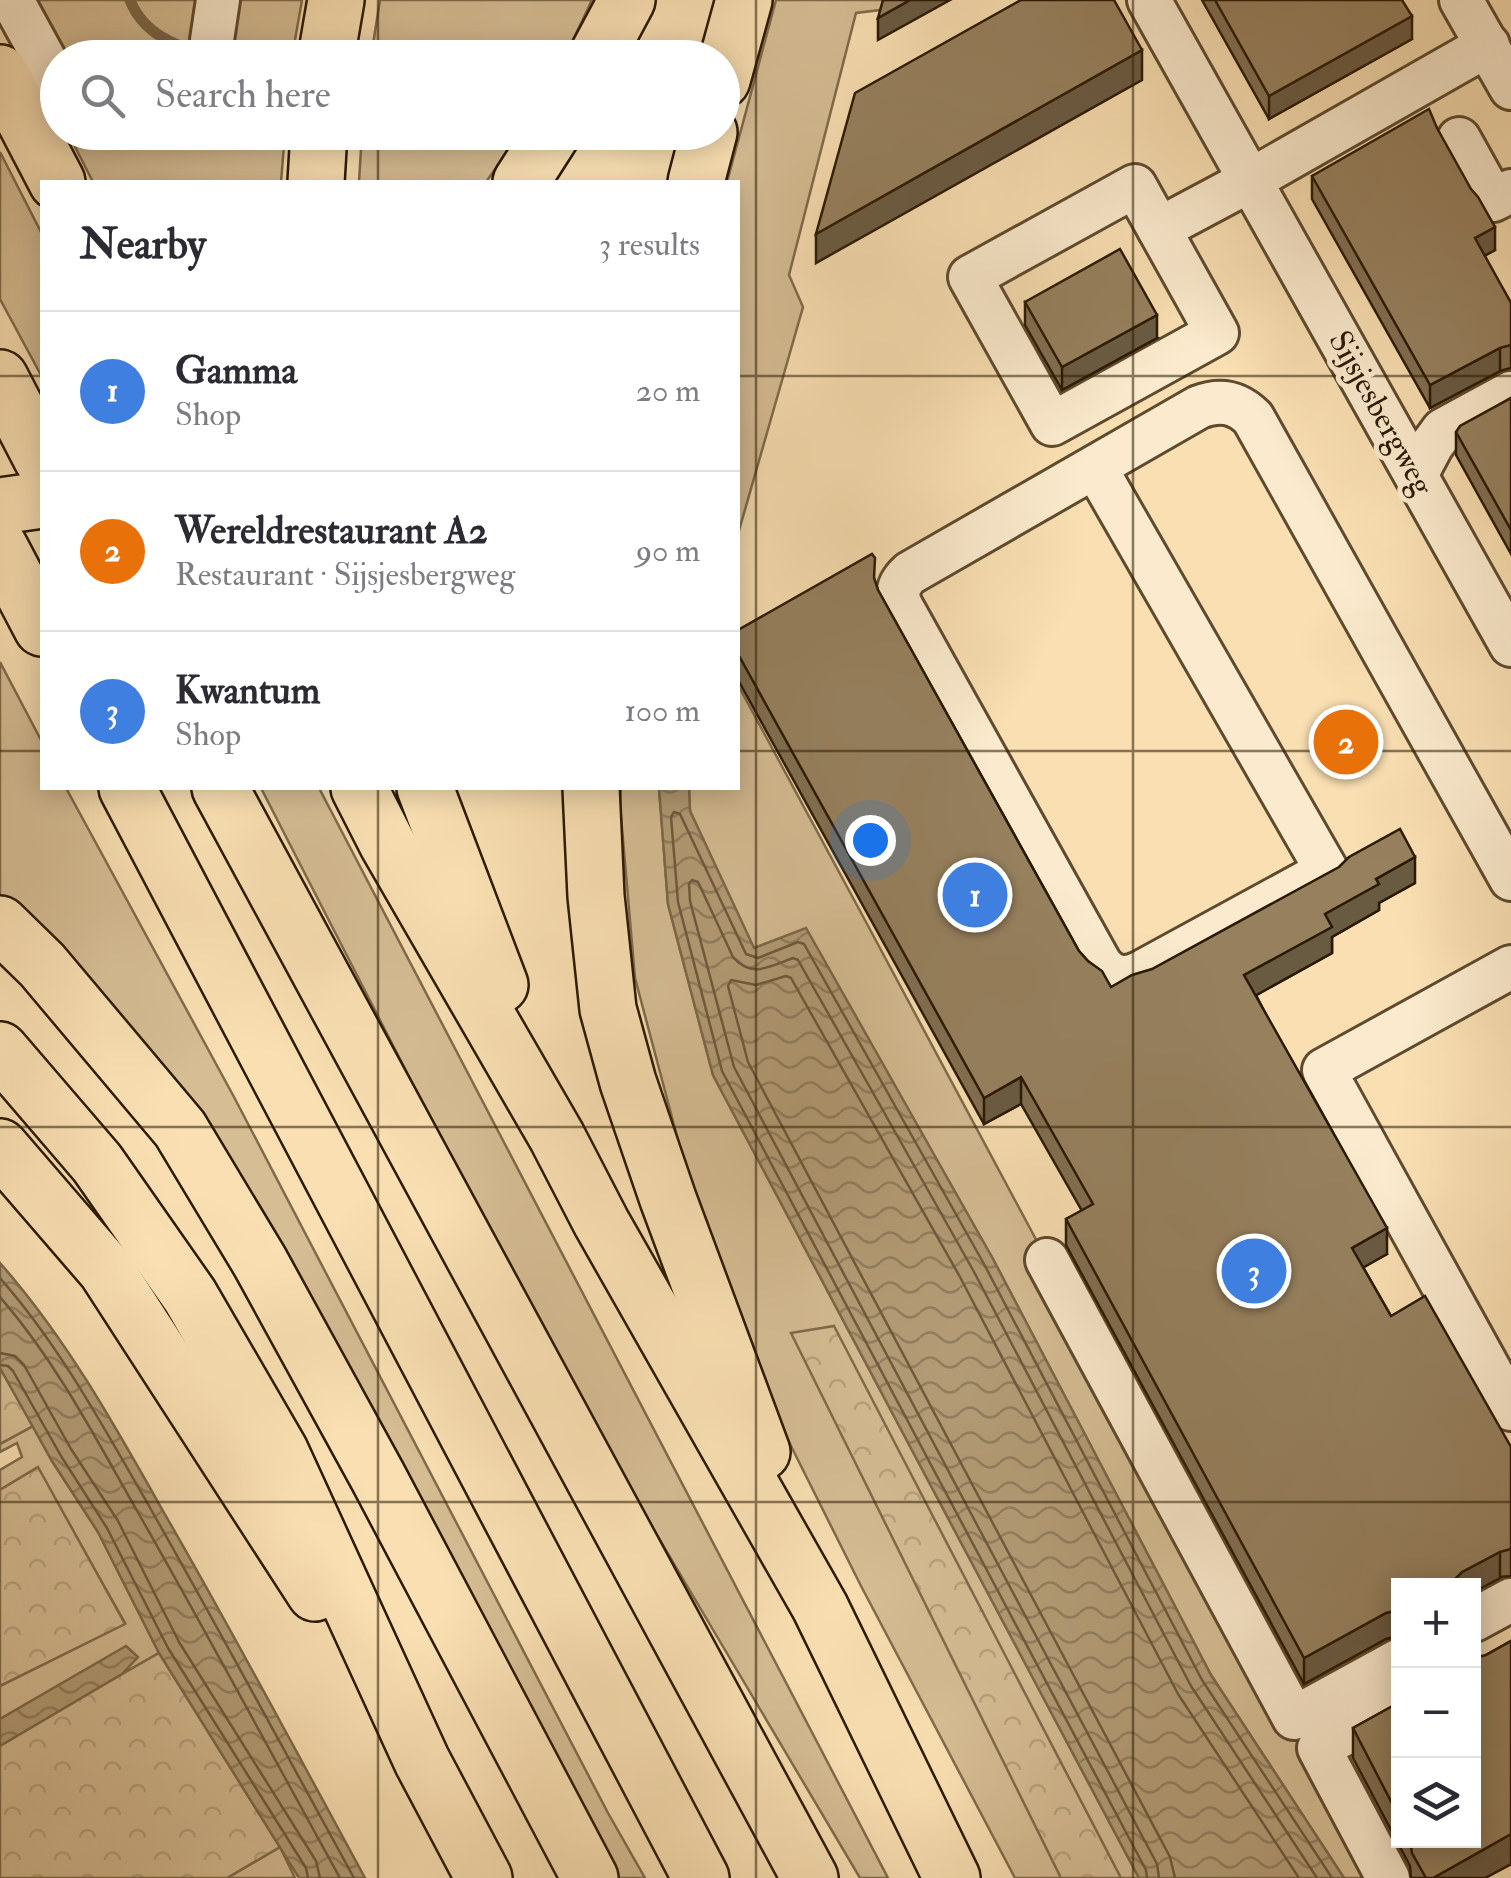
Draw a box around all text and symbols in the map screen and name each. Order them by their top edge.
search box [40,40,740,150]
icon: search [75,68,130,123]
text: Search here [155,71,331,119]
text: Nearby [80,219,206,271]
text: 3 results [599,225,700,265]
street label: Sijsjesbergweg [1320,324,1443,503]
text: Gamma [175,347,297,395]
text: 1 [107,371,118,411]
text: 20 m [636,371,700,411]
text: Shop [175,395,241,435]
text: Wereldrestaurant A2 [175,507,488,555]
text: 2 [104,531,121,571]
text: 90 m [636,531,700,571]
text: Restaurant · Sijsjesbergweg [175,555,515,595]
text: Kwantum [175,667,320,715]
text: 3 [106,691,119,731]
text: 100 m [624,691,700,731]
pin: 2 [1314,704,1378,780]
text: Shop [175,715,241,755]
your location [845,815,896,866]
pin: 1 [942,858,1008,932]
pin: 3 [1222,1234,1286,1308]
map controls [1391,1578,1481,1848]
button: + [1391,1578,1481,1668]
button: − [1391,1668,1481,1758]
button: layers [1391,1758,1481,1848]

